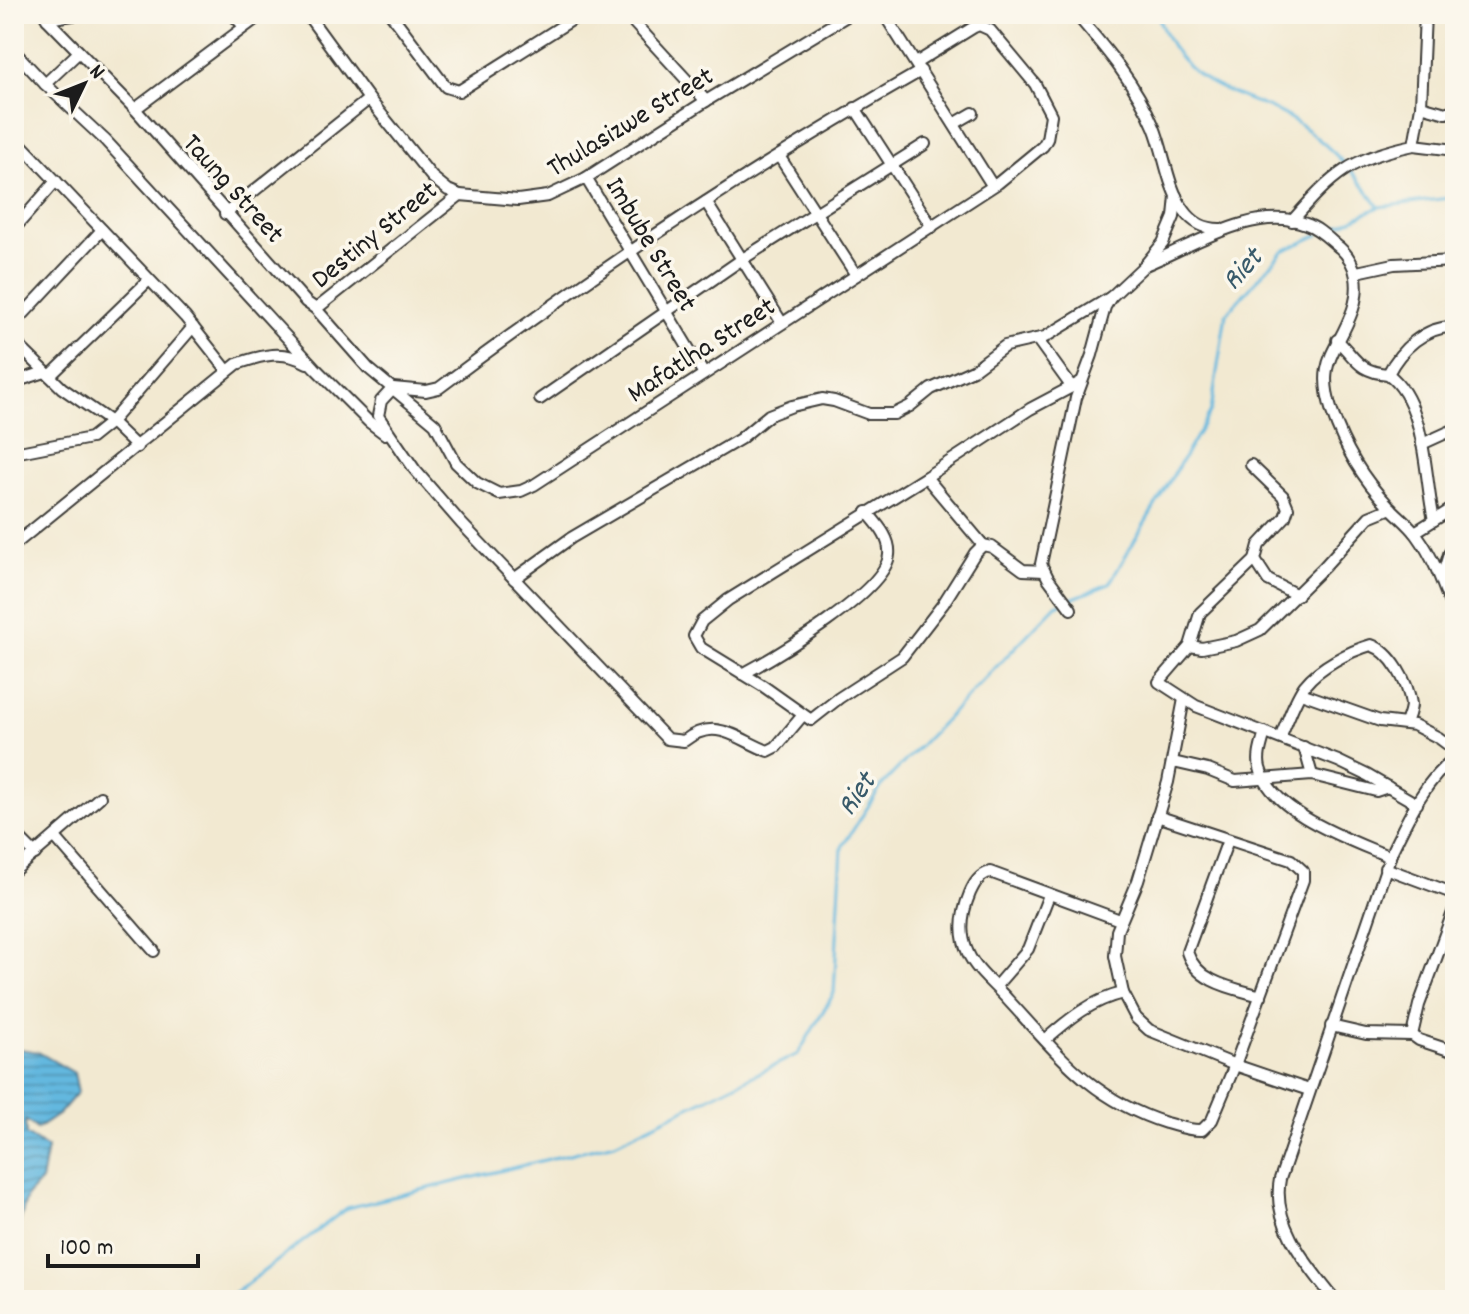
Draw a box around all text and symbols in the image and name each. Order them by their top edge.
north arrow [44,44,124,124]
text: N [81,58,111,87]
street label: Thulasizwe Street [541,59,723,190]
street label: Taung Street [171,126,292,254]
street label: Imbube Street [593,171,705,321]
street label: Destiny Street [304,173,448,300]
water label: Riet [1214,238,1277,302]
street label: Mafatlha Street [621,289,785,415]
water label: Riet [828,763,891,826]
scale bar [48,1218,198,1268]
text: 100 m [60,1232,113,1266]

